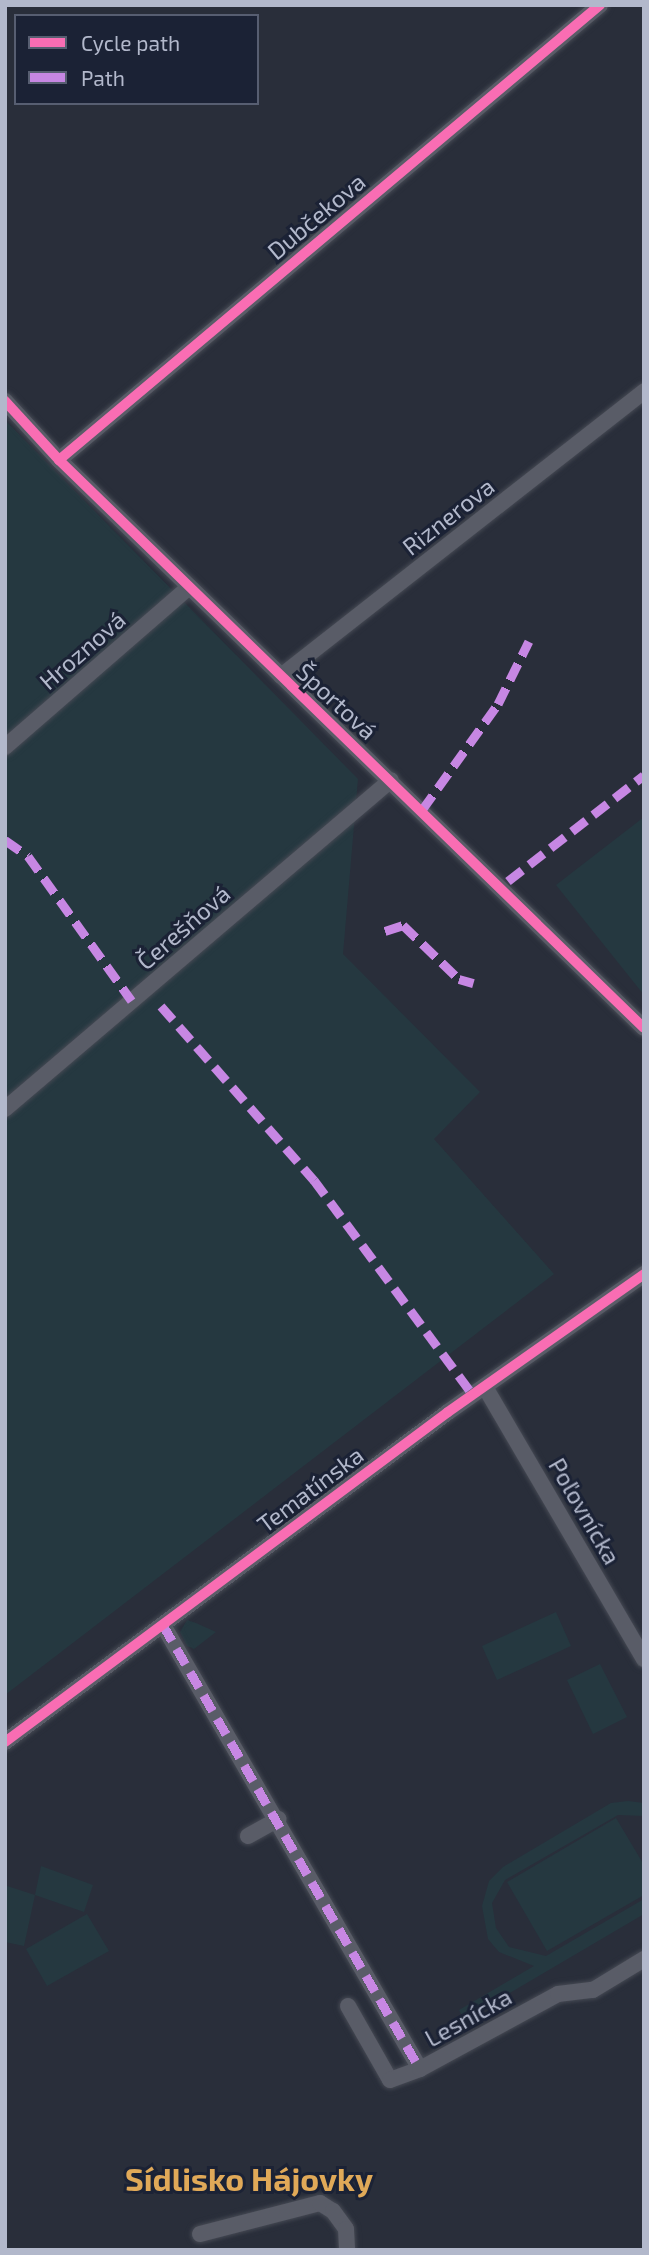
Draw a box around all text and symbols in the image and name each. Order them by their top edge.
legend [14,14,259,105]
text: Cycle path [81,30,180,55]
text: Path [81,65,125,90]
street label: Dubčekova [261,167,371,265]
street label: Riznerova [396,471,500,561]
street label: Hroznová [33,605,131,695]
street label: Športová [291,657,383,745]
street label: Čerešňová [130,879,236,975]
street label: Tematínska [251,1440,369,1538]
street label: Poľovnícka [543,1453,627,1569]
street label: Lesnícka [420,1982,516,2052]
district label: Sídlisko Hájovky [125,2159,373,2197]

